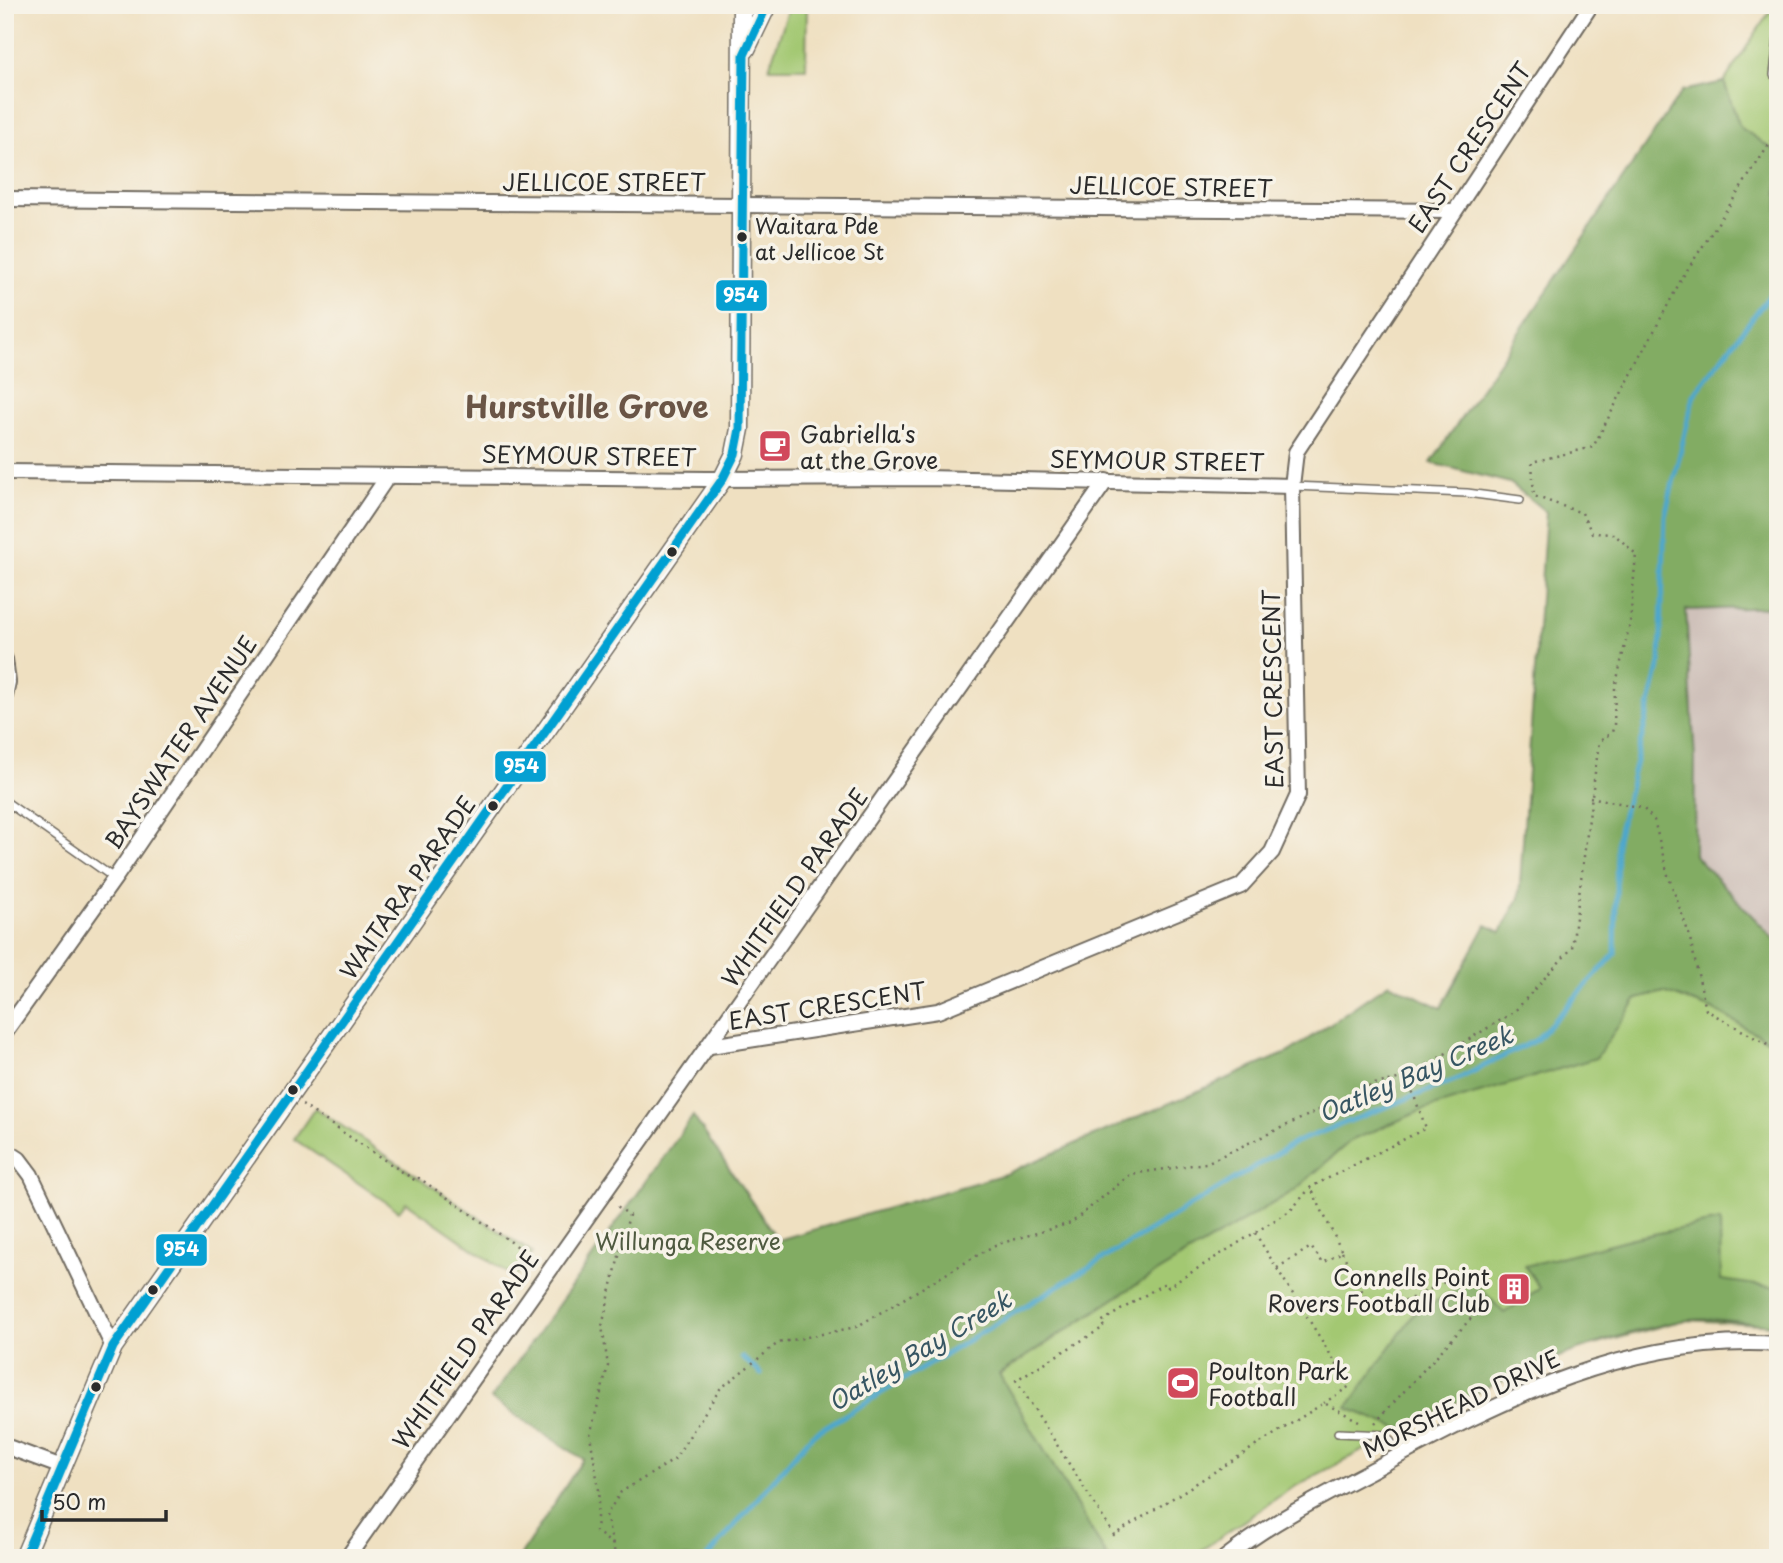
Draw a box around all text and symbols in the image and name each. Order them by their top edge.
street label: EAST CRESCENT [1399,54,1539,239]
street label: JELLICOE STREET [502,164,706,199]
street label: JELLICOE STREET [1069,167,1273,205]
place label: Waitara Pde at Jellicoe St [755,209,884,267]
marker: Waitara Pde at Jellicoe St [735,230,749,244]
line badge: 954 [715,279,768,312]
text: 954 [723,280,759,308]
district label: Hurstville Grove [465,383,709,428]
place label: Gabriella's at the Grove [800,416,938,477]
cafe icon: Gabriella's at the Grove [756,427,794,465]
street label: SEYMOUR STREET [481,436,697,474]
street label: SEYMOUR STREET [1049,441,1265,479]
unlabelled marker [665,545,679,559]
street label: EAST CRESCENT [1253,589,1291,789]
street label: BAYSWATER AVENUE [95,628,265,856]
line badge: 954 [494,750,547,783]
text: 954 [503,751,539,779]
street label: WHITFIELD PARADE [712,780,876,994]
street label: WAITARA PARADE [330,788,484,986]
unlabelled marker [486,799,500,813]
street label: EAST CRESCENT [726,972,928,1038]
water label: Oatley Bay Creek [1312,1015,1519,1130]
unlabelled marker [286,1083,300,1097]
park label: Willunga Reserve [595,1223,781,1258]
line badge: 954 [155,1233,208,1267]
text: 954 [163,1234,199,1262]
street label: WHITFIELD PARADE [383,1242,547,1456]
place label: Connells Point Rovers Football Club [1267,1259,1490,1320]
building icon: Connells Point Rovers Football Club [1495,1270,1533,1308]
water label: Oatley Bay Creek [821,1280,1019,1419]
unlabelled marker [146,1283,160,1297]
street label: MORSHEAD DRIVE [1356,1340,1566,1466]
place label: Poulton Park Football [1208,1353,1349,1414]
sports icon: Poulton Park Football [1164,1364,1202,1402]
unlabelled marker [89,1380,103,1394]
scale bar [42,1479,166,1523]
text: 50 m [52,1485,106,1517]

